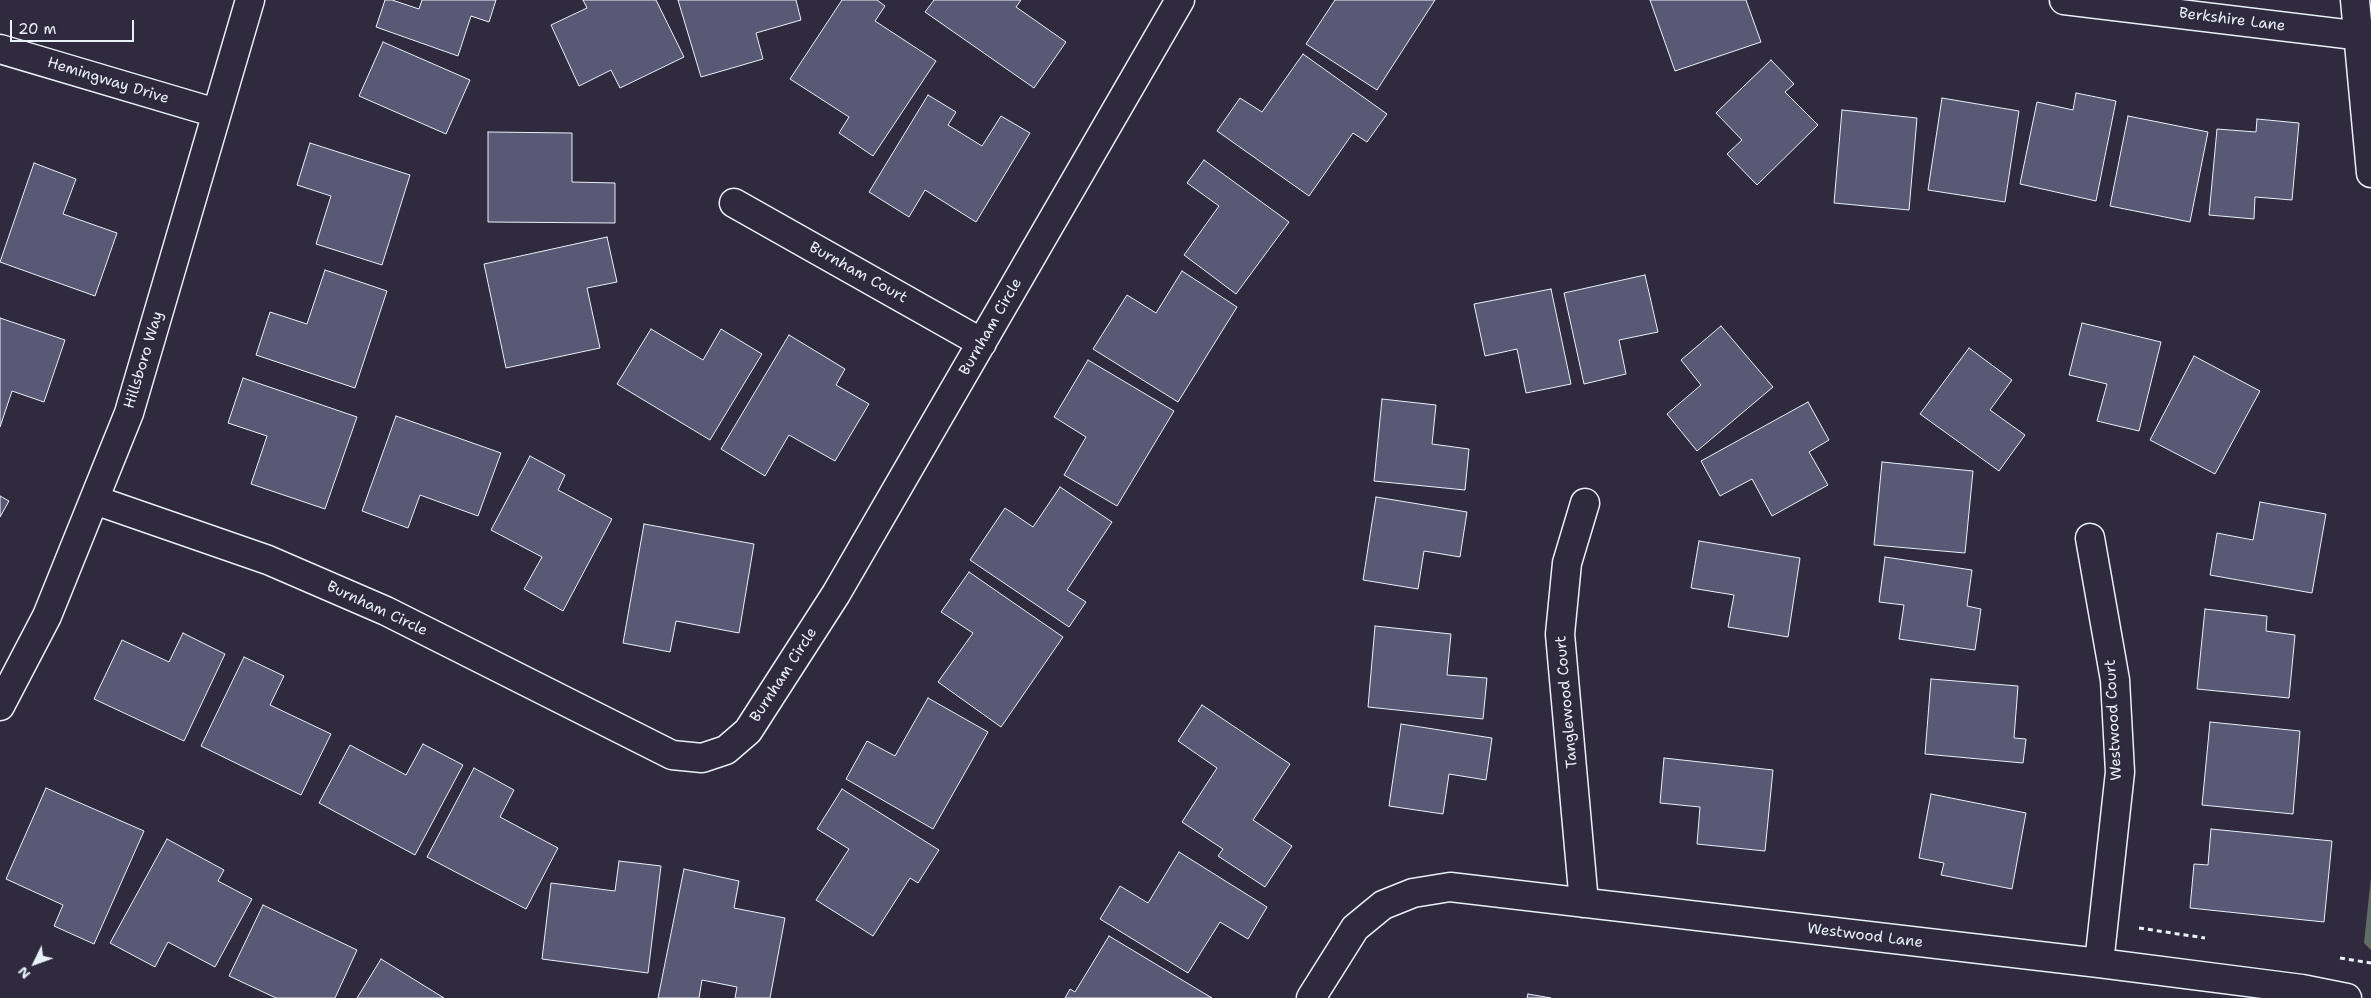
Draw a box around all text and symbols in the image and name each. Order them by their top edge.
street label: Berkshire Lane [2178,5,2286,35]
scale bar [12,10,136,42]
text: 20 m [18,19,57,39]
street label: Hemingway Drive [45,54,171,108]
street label: Burnham Court [806,239,910,307]
street label: Burnham Circle [956,275,1026,379]
street label: Hillsboro Way [121,309,167,411]
street label: Burnham Circle [324,578,430,640]
street label: Burnham Circle [747,624,821,726]
street label: Tanglewood Court [1552,635,1582,769]
street label: Westwood Court [2102,659,2126,781]
street label: Westwood Lane [1806,920,1924,952]
north arrow [10,938,60,988]
text: N [13,963,34,983]

